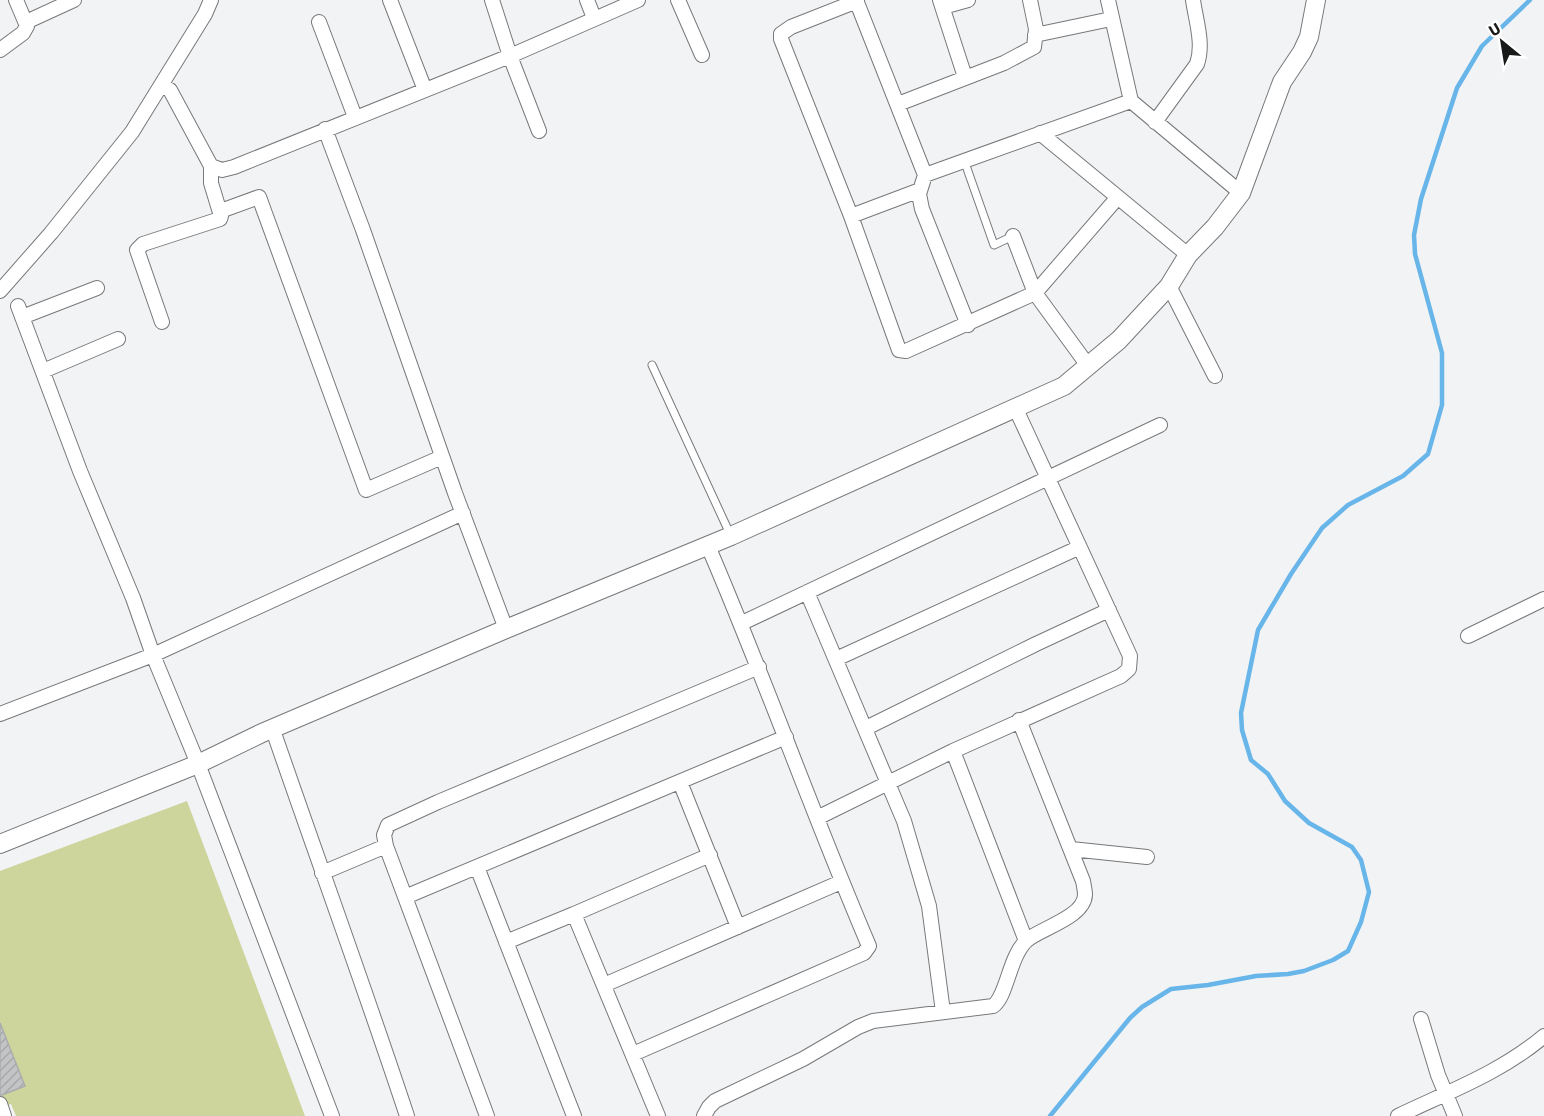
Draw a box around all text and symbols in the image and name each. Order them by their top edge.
north arrow [1472,12,1532,72]
text: U [1485,19,1505,41]

